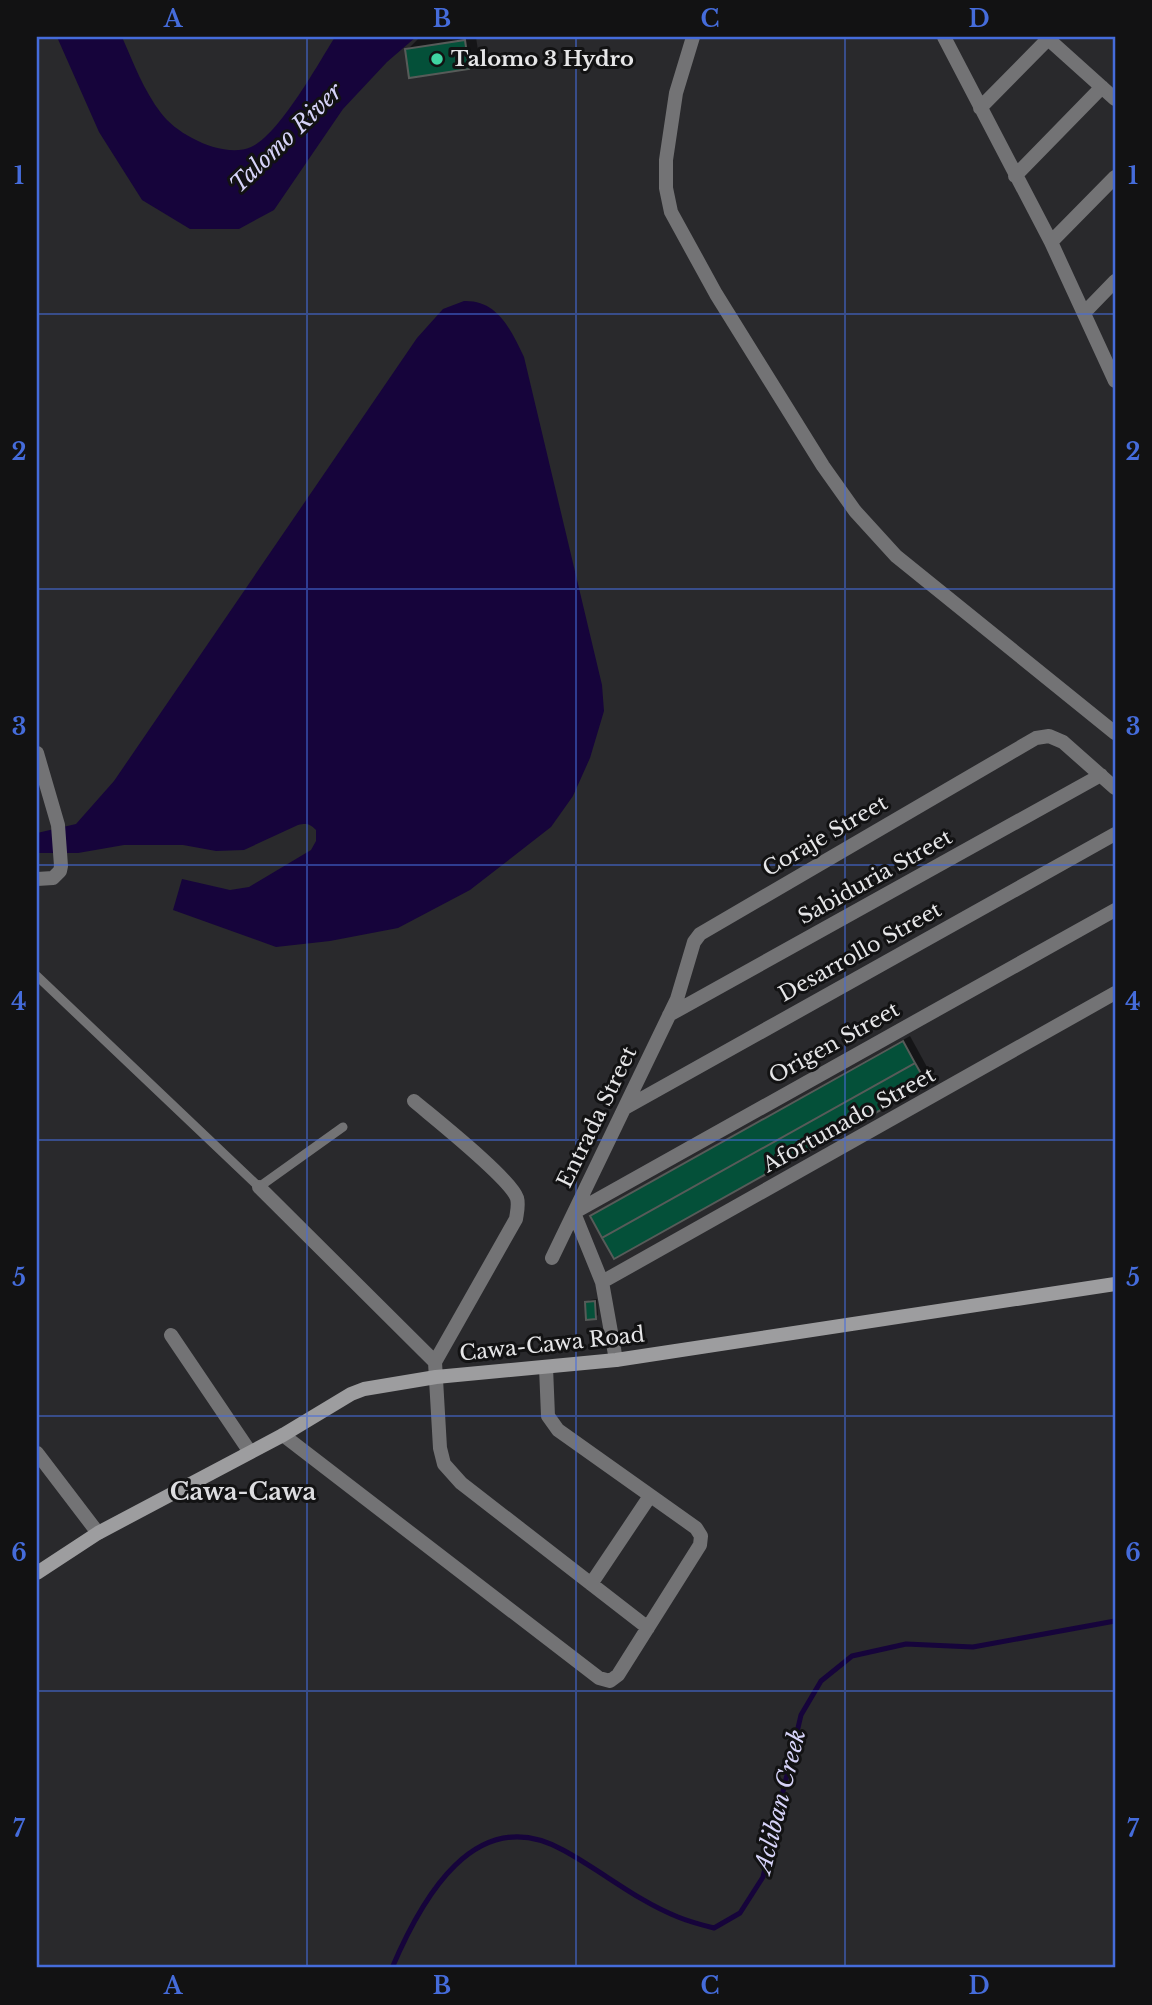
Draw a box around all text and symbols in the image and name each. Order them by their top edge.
text: A [163,5,184,33]
text: B [433,5,451,33]
text: C [701,5,719,33]
text: D [968,5,990,33]
place label: Talomo 3 Hydro [451,46,634,72]
marker: Talomo 3 Hydro [429,51,445,67]
water label: Talomo River [224,76,349,199]
text: 1 [14,162,24,190]
text: 1 [1128,162,1138,190]
text: 2 [12,438,26,466]
text: 2 [1126,438,1140,466]
text: 3 [12,713,26,741]
text: 3 [1126,713,1140,741]
street label: Coraje Street [758,790,892,882]
street label: Sabiduria Street [793,824,957,930]
street label: Desarrollo Street [774,897,946,1007]
text: 4 [11,988,27,1016]
text: 4 [1125,988,1141,1016]
street label: Origen Street [764,996,904,1090]
street label: Entrada Street [552,1042,642,1192]
street label: Afortunado Street [757,1062,940,1179]
text: 5 [12,1264,26,1292]
text: 5 [1126,1264,1140,1292]
street label: Cawa-Cawa Road [458,1321,646,1367]
district label: Cawa-Cawa [170,1477,317,1506]
text: 6 [11,1539,27,1567]
text: 6 [1125,1539,1141,1567]
water label: Acliban Creek [748,1726,811,1879]
text: 7 [13,1815,26,1843]
text: 7 [1127,1815,1140,1843]
text: A [163,1972,184,2000]
text: B [433,1972,451,2000]
text: C [701,1972,719,2000]
text: D [968,1972,990,2000]

